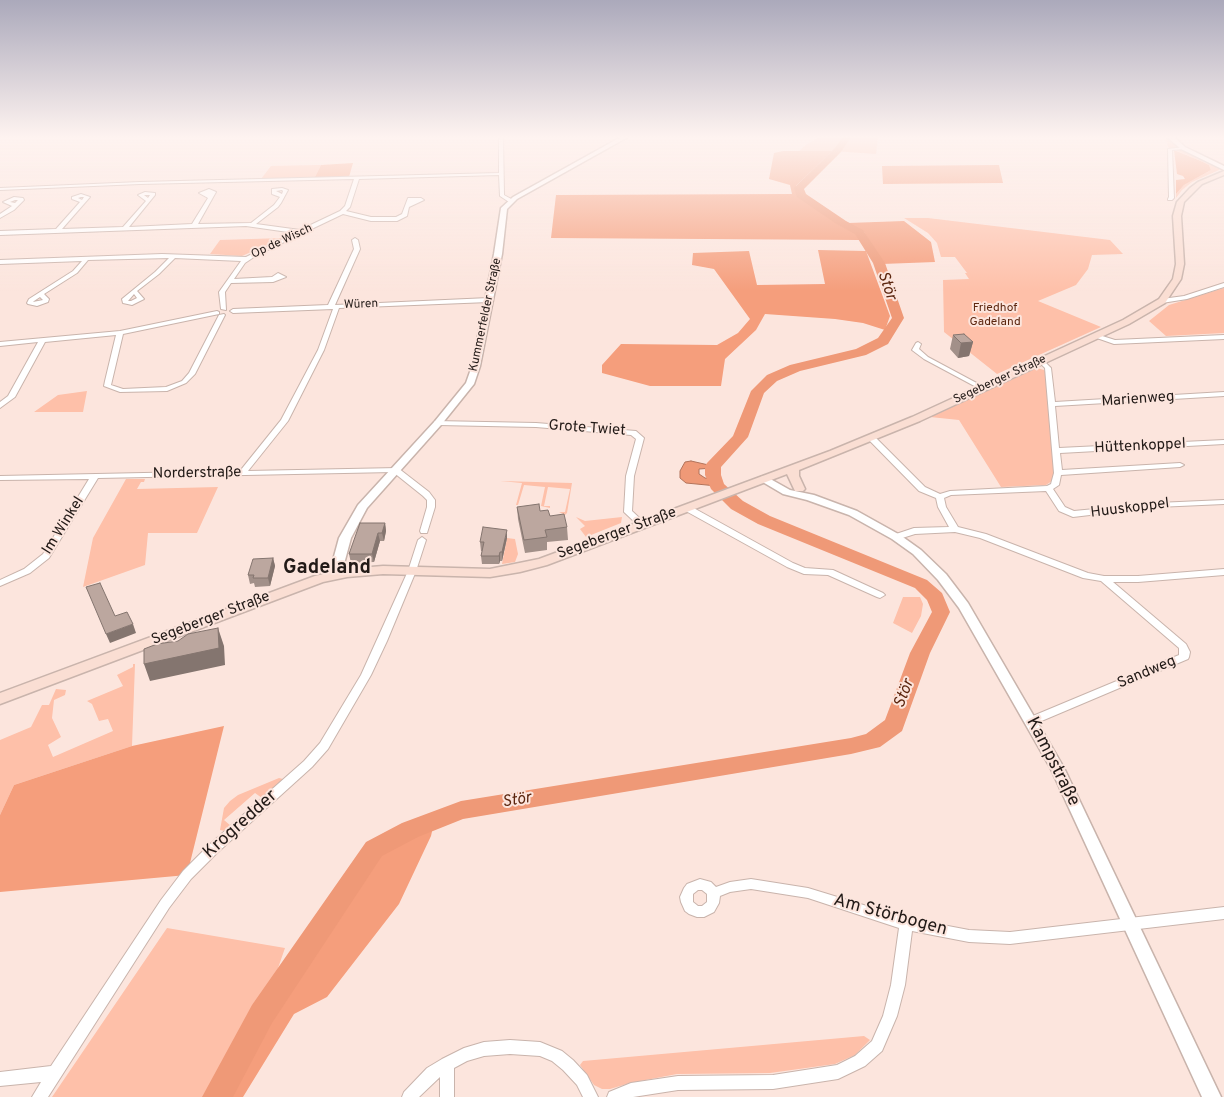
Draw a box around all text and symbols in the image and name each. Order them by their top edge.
street label: Op de Wisch [249,222,315,262]
street label: Kummerfelder Straße [467,257,505,373]
water label: Stör [872,269,900,303]
street label: Würen [344,297,378,313]
park label: Friedhof Gadeland [969,302,1021,330]
street label: Segeberger Straße [951,352,1049,408]
street label: Marienweg [1101,388,1175,412]
street label: Grote Twiet [548,417,626,441]
street label: Hüttenkoppel [1094,436,1186,458]
street label: Norderstraße [153,464,241,484]
street label: Im Winkel [39,494,89,558]
street label: Huuskoppel [1090,495,1170,523]
street label: Segeberger Straße [555,504,679,564]
district label: Gadeland [283,557,371,581]
street label: Segeberger Straße [149,588,273,650]
street label: Sandweg [1115,653,1179,693]
water label: Stör [891,677,919,711]
street label: Kampstraße [1020,714,1084,810]
street label: Krogredder [199,786,283,864]
water label: Stör [501,789,533,813]
street label: Am Störbogen [831,890,949,942]

